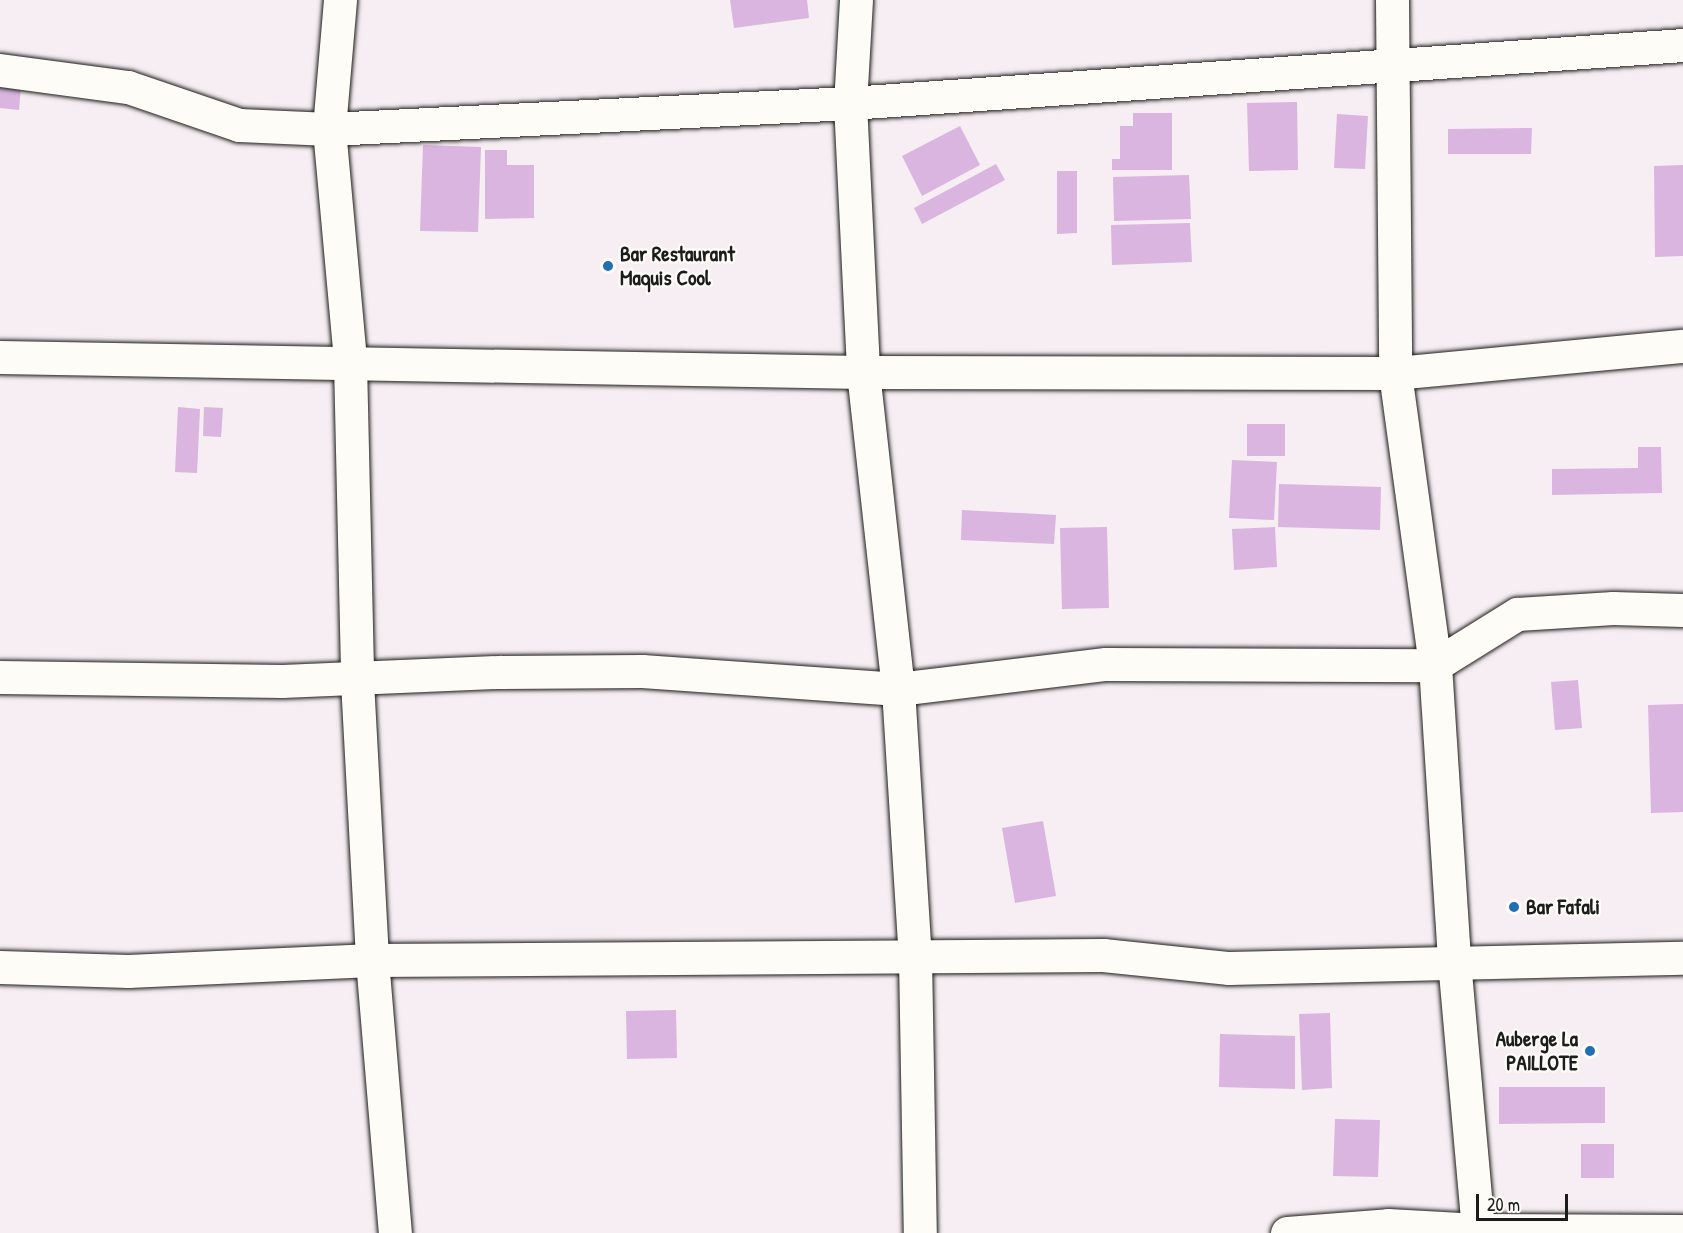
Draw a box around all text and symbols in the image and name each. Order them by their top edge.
place label: Bar Restaurant Maquis Cool [620,241,735,291]
marker: Bar Restaurant Maquis Cool [601,259,615,273]
place label: Bar Fafali [1526,894,1600,920]
marker: Bar Fafali [1507,900,1521,914]
place label: Auberge La PAILLOTE [1496,1026,1578,1076]
marker: Auberge La PAILLOTE [1583,1044,1597,1058]
scale bar [1479,1182,1570,1220]
text: 20 m [1487,1192,1520,1217]

